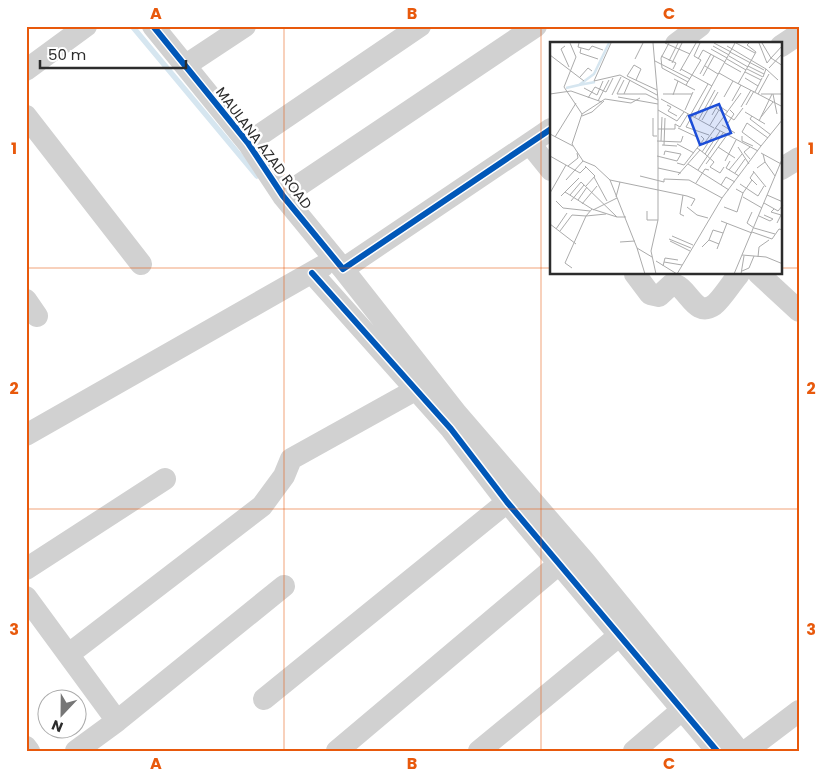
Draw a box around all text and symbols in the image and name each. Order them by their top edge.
text: A [150,2,162,25]
text: B [407,2,417,25]
text: C [663,2,675,25]
scale bar [40,38,186,70]
inset map [550,42,782,275]
text: 50 m [48,44,86,65]
street label: MAULANA AZAD ROAD [211,83,317,213]
text: 1 [11,137,17,160]
text: 1 [808,137,814,160]
text: 2 [9,377,19,400]
text: 2 [806,377,816,400]
text: 3 [9,618,19,641]
text: 3 [806,618,816,641]
north arrow [38,690,88,740]
text: N [49,715,66,737]
text: A [150,752,162,775]
text: B [407,752,417,775]
text: C [663,752,675,775]

